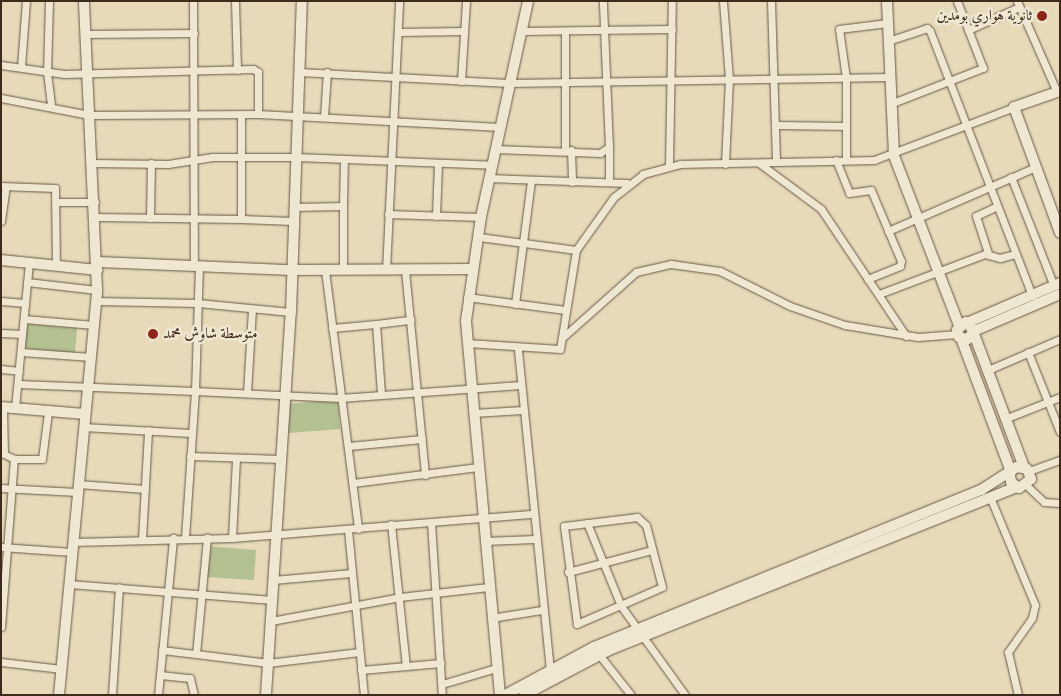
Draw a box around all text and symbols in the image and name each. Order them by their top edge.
place label: ثانوية هواري بومدين [937,7,1032,25]
marker: ثانوية هواري بومدين [1036,10,1048,22]
place label: متوسطة شاوش محمد [163,325,258,343]
marker: متوسطة شاوش محمد [147,328,159,340]

